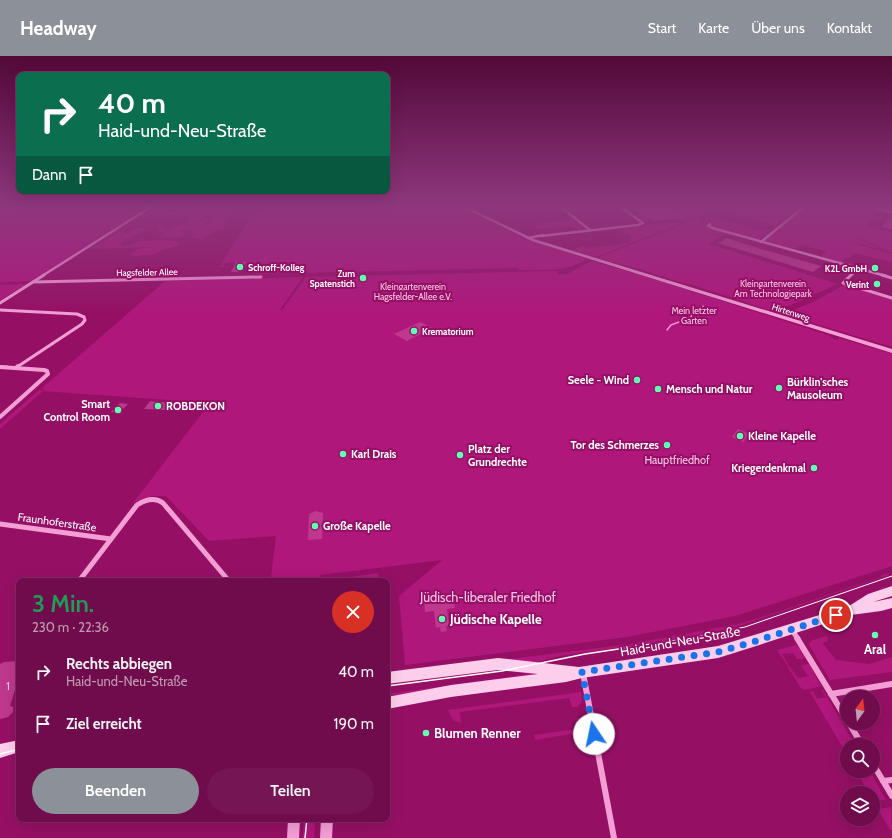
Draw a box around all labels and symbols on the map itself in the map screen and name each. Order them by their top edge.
marker: Schroff-Kolleg [235,262,245,272]
place label: Schroff-Kolleg [248,262,305,273]
place label: K2L GmbH [825,263,867,274]
marker: K2L GmbH [870,263,880,273]
street label: Hagsfelder Allee [116,266,178,278]
place label: Zum Spatenstich [309,268,355,289]
marker: Zum Spatenstich [358,273,368,283]
park label: Kleingartenverein Am Technologiepark [734,278,812,299]
place label: Verint [846,279,869,290]
marker: Verint [872,279,882,289]
park label: Kleingartenverein Hagsfelder-Allee e.V. [374,281,452,302]
street label: Hirtenweg [771,301,812,323]
park label: Mein letzter Garten [671,305,717,326]
marker: Krematorium [409,326,419,336]
place label: Krematorium [422,326,474,337]
place label: Seele - Wind [568,373,629,387]
marker: Seele - Wind [632,375,642,385]
place label: Bürklin'sches Mausoleum [787,375,849,402]
place label: Mensch und Natur [666,382,753,396]
marker: Bürklin'sches Mausoleum [774,383,784,393]
marker: Mensch und Natur [653,384,663,394]
place label: Smart Control Room [43,397,110,424]
place label: ROBDEKON [166,399,225,413]
marker: ROBDEKON [153,401,163,411]
marker: Smart Control Room [113,405,123,415]
place label: Kleine Kapelle [748,429,816,443]
marker: Kleine Kapelle [735,431,745,441]
place label: Tor des Schmerzes [571,438,659,452]
marker: Tor des Schmerzes [662,440,672,450]
place label: Platz der Grundrechte [468,442,527,469]
place label: Karl Drais [351,447,397,461]
marker: Karl Drais [338,449,348,459]
marker: Platz der Grundrechte [455,450,465,460]
park label: Hauptfriedhof [644,453,710,467]
place label: Kriegerdenkmal [731,461,806,475]
marker: Kriegerdenkmal [809,463,819,473]
street label: Fraunhoferstraße [17,510,98,535]
place label: Große Kapelle [323,519,391,533]
marker: Große Kapelle [310,521,320,531]
park label: Jüdisch-liberaler Friedhof [419,589,557,605]
pin [819,598,853,632]
place label: Jüdische Kapelle [449,611,542,627]
marker: Jüdische Kapelle [437,614,447,624]
street label: Haid-und-Neu-Straße [619,623,742,659]
marker: Aral [870,630,880,640]
place label: Aral [864,641,887,657]
house number: 1 [6,679,10,693]
north arrow [840,690,880,730]
position arrow [573,713,615,755]
place label: Blumen Renner [434,725,521,741]
marker: Blumen Renner [421,728,431,738]

